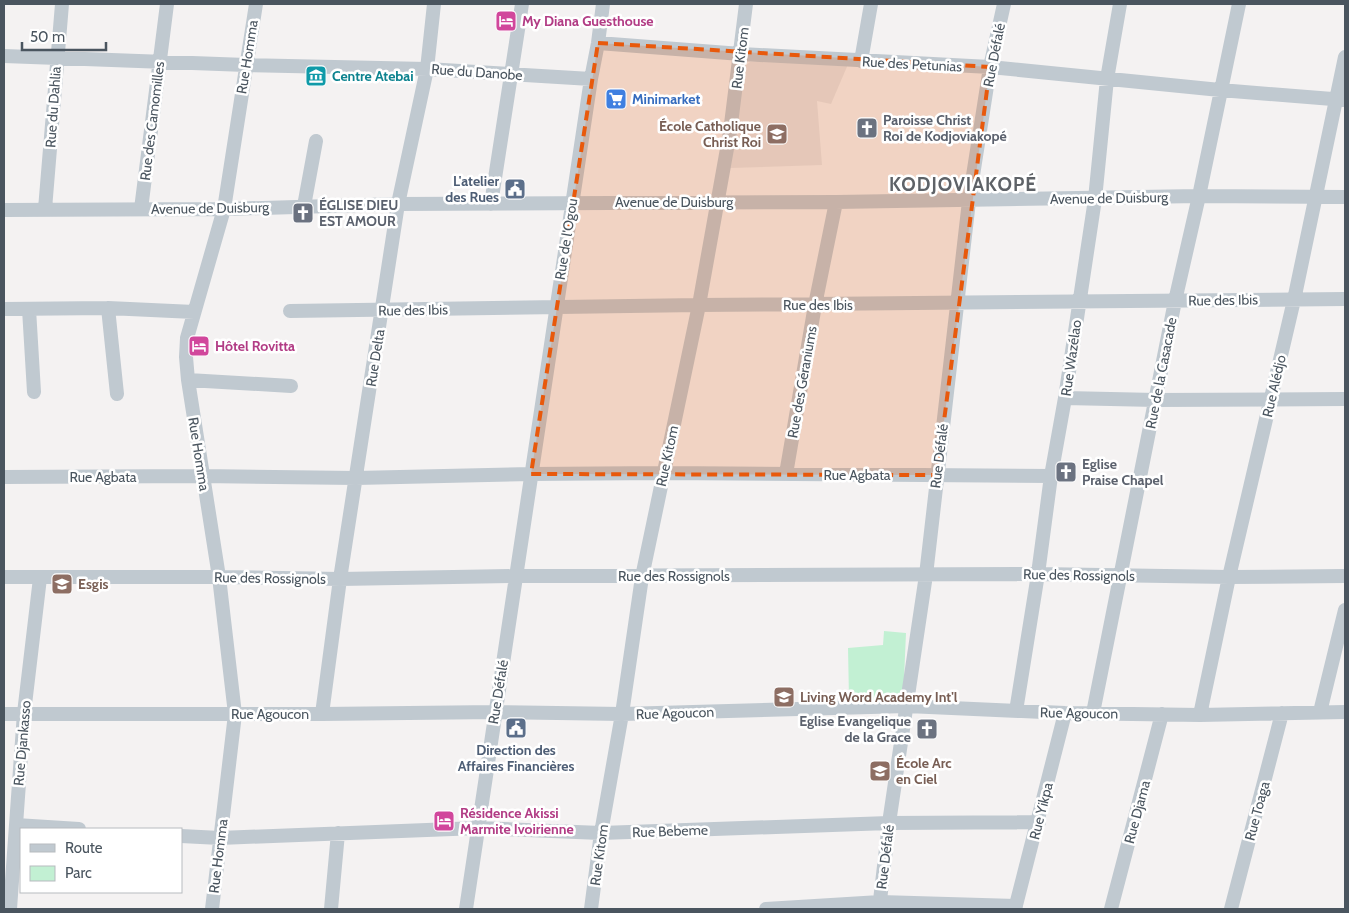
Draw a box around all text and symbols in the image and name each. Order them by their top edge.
hotel icon: My Diana Guesthouse [494,9,518,33]
place label: My Diana Guesthouse [522,12,654,30]
street label: Rue Homma [232,18,262,95]
scale bar [22,20,106,52]
street label: Rue Défalé [979,21,1009,89]
street label: Rue Kitom [727,26,753,90]
text: 50 m [30,28,65,46]
street label: Rue des Petunias [862,52,963,76]
street label: Rue des Camomilles [136,60,168,182]
street label: Rue du Danobe [431,60,523,84]
museum icon: Centre Atebai [304,64,328,88]
street label: Rue du Dahlia [41,65,65,148]
place label: Centre Atebai [332,67,414,85]
supermarket icon: Minimarket [604,87,628,111]
place label: Minimarket [632,90,700,108]
place label: Paroisse Christ Roi de Kodjoviakopé [883,111,1007,145]
church icon: Paroisse Christ Roi de Kodjoviakopé [855,116,879,140]
place label: École Catholique Christ Roi [659,117,761,151]
school or university icon: École Catholique Christ Roi [765,122,789,146]
place label: L'atelier des Rues [445,172,499,206]
district label: KODJOVIAKOPÉ [889,172,1037,196]
public building icon: L'atelier des Rues [503,177,527,201]
street label: Avenue de Duisburg [1050,188,1169,208]
street label: Avenue de Duisburg [615,193,734,211]
place label: ÉGLISE DIEU EST AMOUR [319,196,398,230]
street label: Rue de l'Ogou [551,197,581,281]
street label: Avenue de Duisburg [151,198,270,218]
church icon: ÉGLISE DIEU EST AMOUR [291,201,315,225]
street label: Rue des Ibis [1188,290,1258,310]
street label: Rue des Ibis [783,296,853,314]
street label: Rue des Ibis [378,300,448,320]
street label: Rue de la Casacade [1141,316,1181,430]
street label: Rue Wazélao [1057,318,1085,397]
street label: Rue des Géraniums [783,324,821,439]
street label: Rue Delta [362,328,388,388]
hotel icon: Hôtel Rovitta [187,334,211,358]
place label: Hôtel Rovitta [215,337,295,355]
street label: Rue Alédjo [1258,353,1290,419]
street label: Rue Homma [184,416,214,493]
street label: Rue Défalé [926,423,952,489]
street label: Rue Kitom [652,424,682,488]
place label: Eglise Praise Chapel [1082,455,1164,489]
church icon: Eglise Praise Chapel [1054,460,1078,484]
street label: Rue Agbata [823,466,891,484]
street label: Rue Agbata [69,468,137,486]
street label: Rue des Rossignols [1023,565,1135,585]
street label: Rue des Rossignols [618,567,730,585]
street label: Rue des Rossignols [214,568,326,588]
school or university icon: Esgis [50,572,74,596]
place label: Esgis [78,575,109,593]
street label: Rue Défalé [484,659,512,725]
school or university icon: Living Word Academy Int'l [772,685,796,709]
place label: Living Word Academy Int'l [800,688,958,706]
street label: Rue Djankasso [9,699,35,786]
street label: Rue Agoucon [636,703,715,723]
street label: Rue Agoucon [1040,703,1118,723]
street label: Rue Agoucon [231,705,309,723]
place label: Eglise Evangelique de la Grace [799,712,911,746]
public building icon: Direction des Affaires Financières [504,716,528,740]
church icon: Eglise Evangelique de la Grace [915,717,939,741]
place label: Direction des Affaires Financières [458,741,574,775]
place label: École Arc en Ciel [896,754,952,788]
school or university icon: École Arc en Ciel [868,759,892,783]
street label: Rue Djama [1120,778,1154,846]
street label: Rue Toaga [1240,779,1274,843]
street label: Rue Yikpa [1025,780,1057,841]
place label: Résidence Akissi Marmite Ivoirienne [460,804,574,838]
hotel icon: Résidence Akissi Marmite Ivoirienne [432,809,456,833]
street label: Rue Homma [205,818,232,894]
street label: Rue Bebeme [632,821,708,841]
street label: Rue Kitom [586,823,612,887]
street label: Rue Défalé [872,824,898,890]
legend [20,828,182,893]
text: Route [65,839,103,857]
text: Parc [65,864,92,882]

